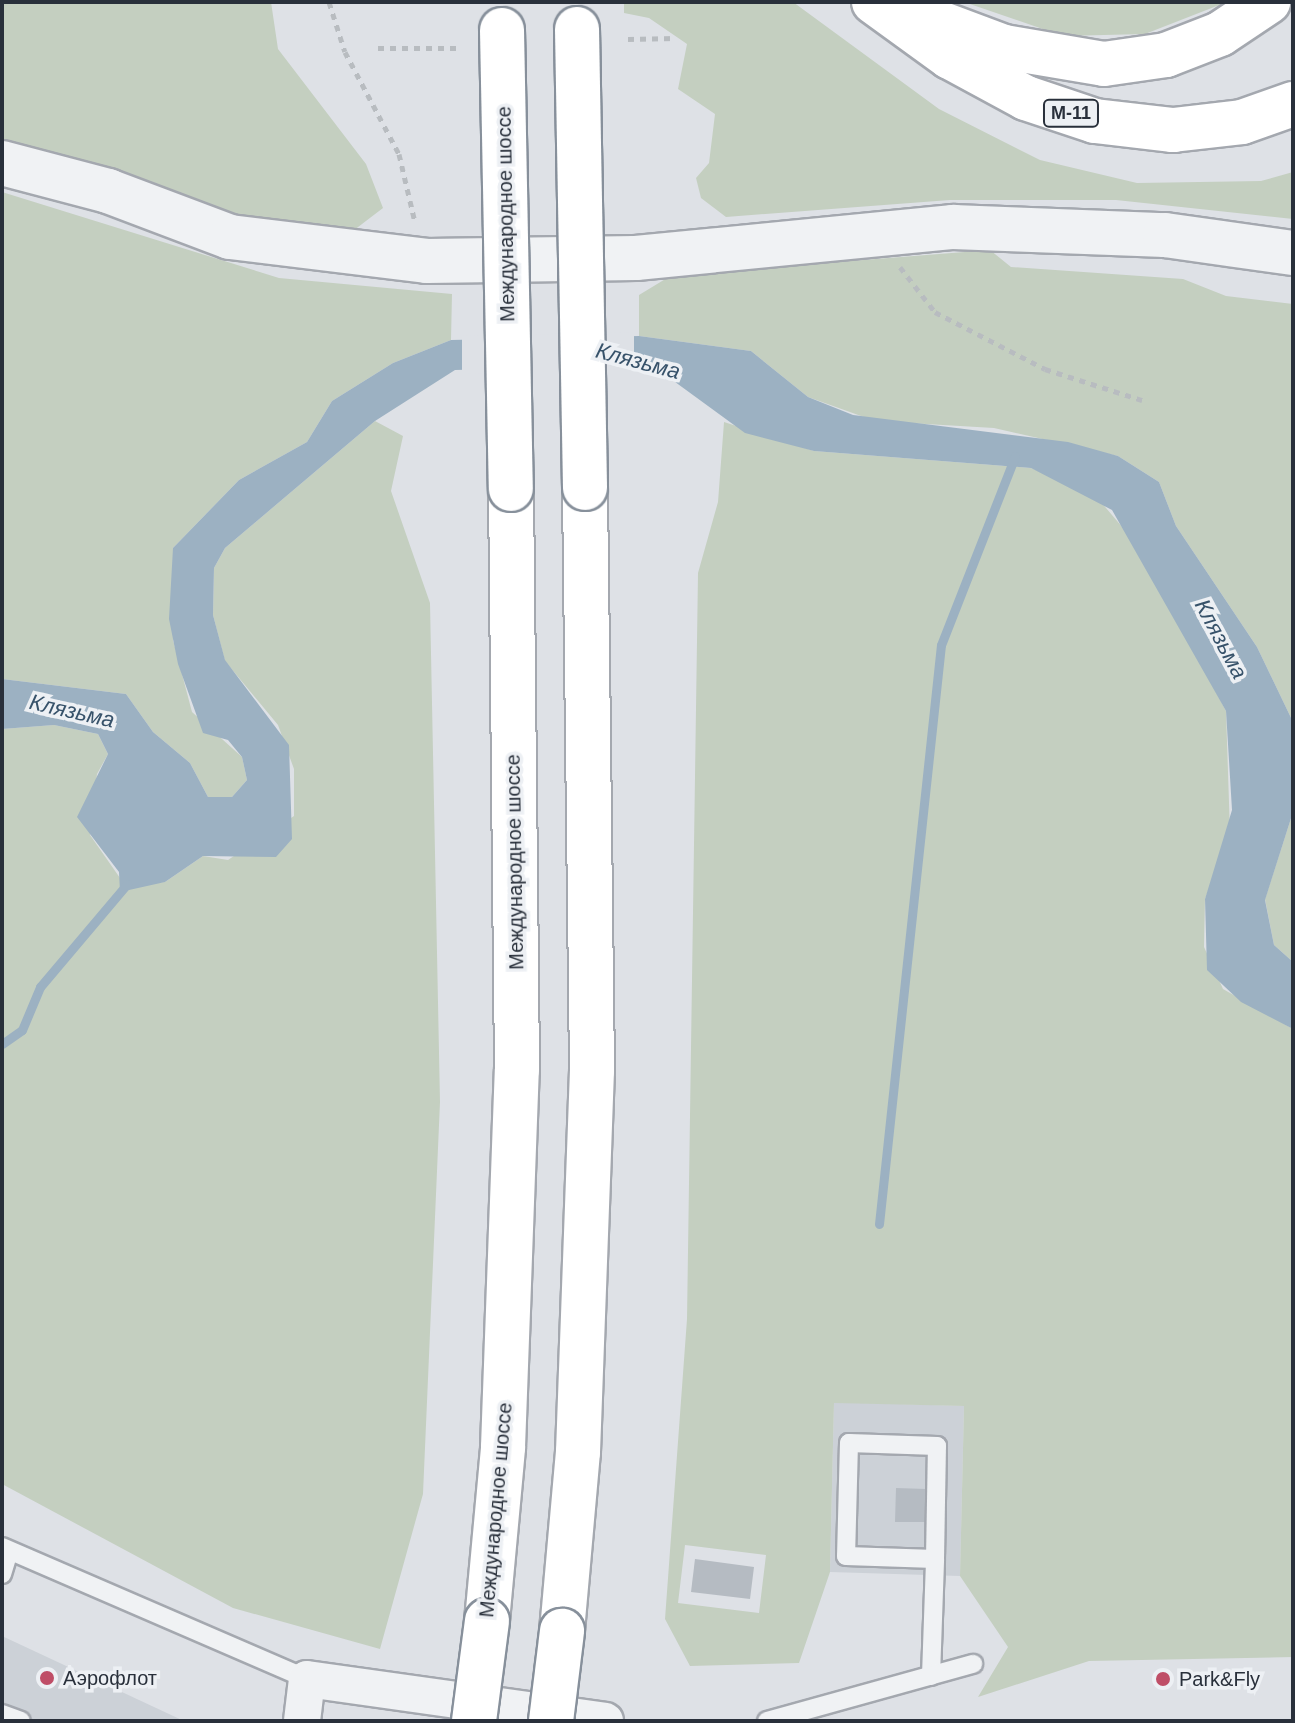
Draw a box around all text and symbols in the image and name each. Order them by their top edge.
road number: М-11 [1041,99,1101,127]
street label: Международное шоссе [492,106,520,322]
water label: Клязьма [593,337,683,385]
water label: Клязьма [1189,595,1253,683]
water label: Клязьма [27,688,117,734]
street label: Международное шоссе [501,754,529,970]
street label: Международное шоссе [475,1402,517,1618]
place label: Аэрофлот [63,1666,157,1690]
place label: Park&Fly [1179,1667,1260,1691]
marker: Аэрофлот [38,1669,56,1687]
marker: Park&Fly [1154,1670,1172,1688]

